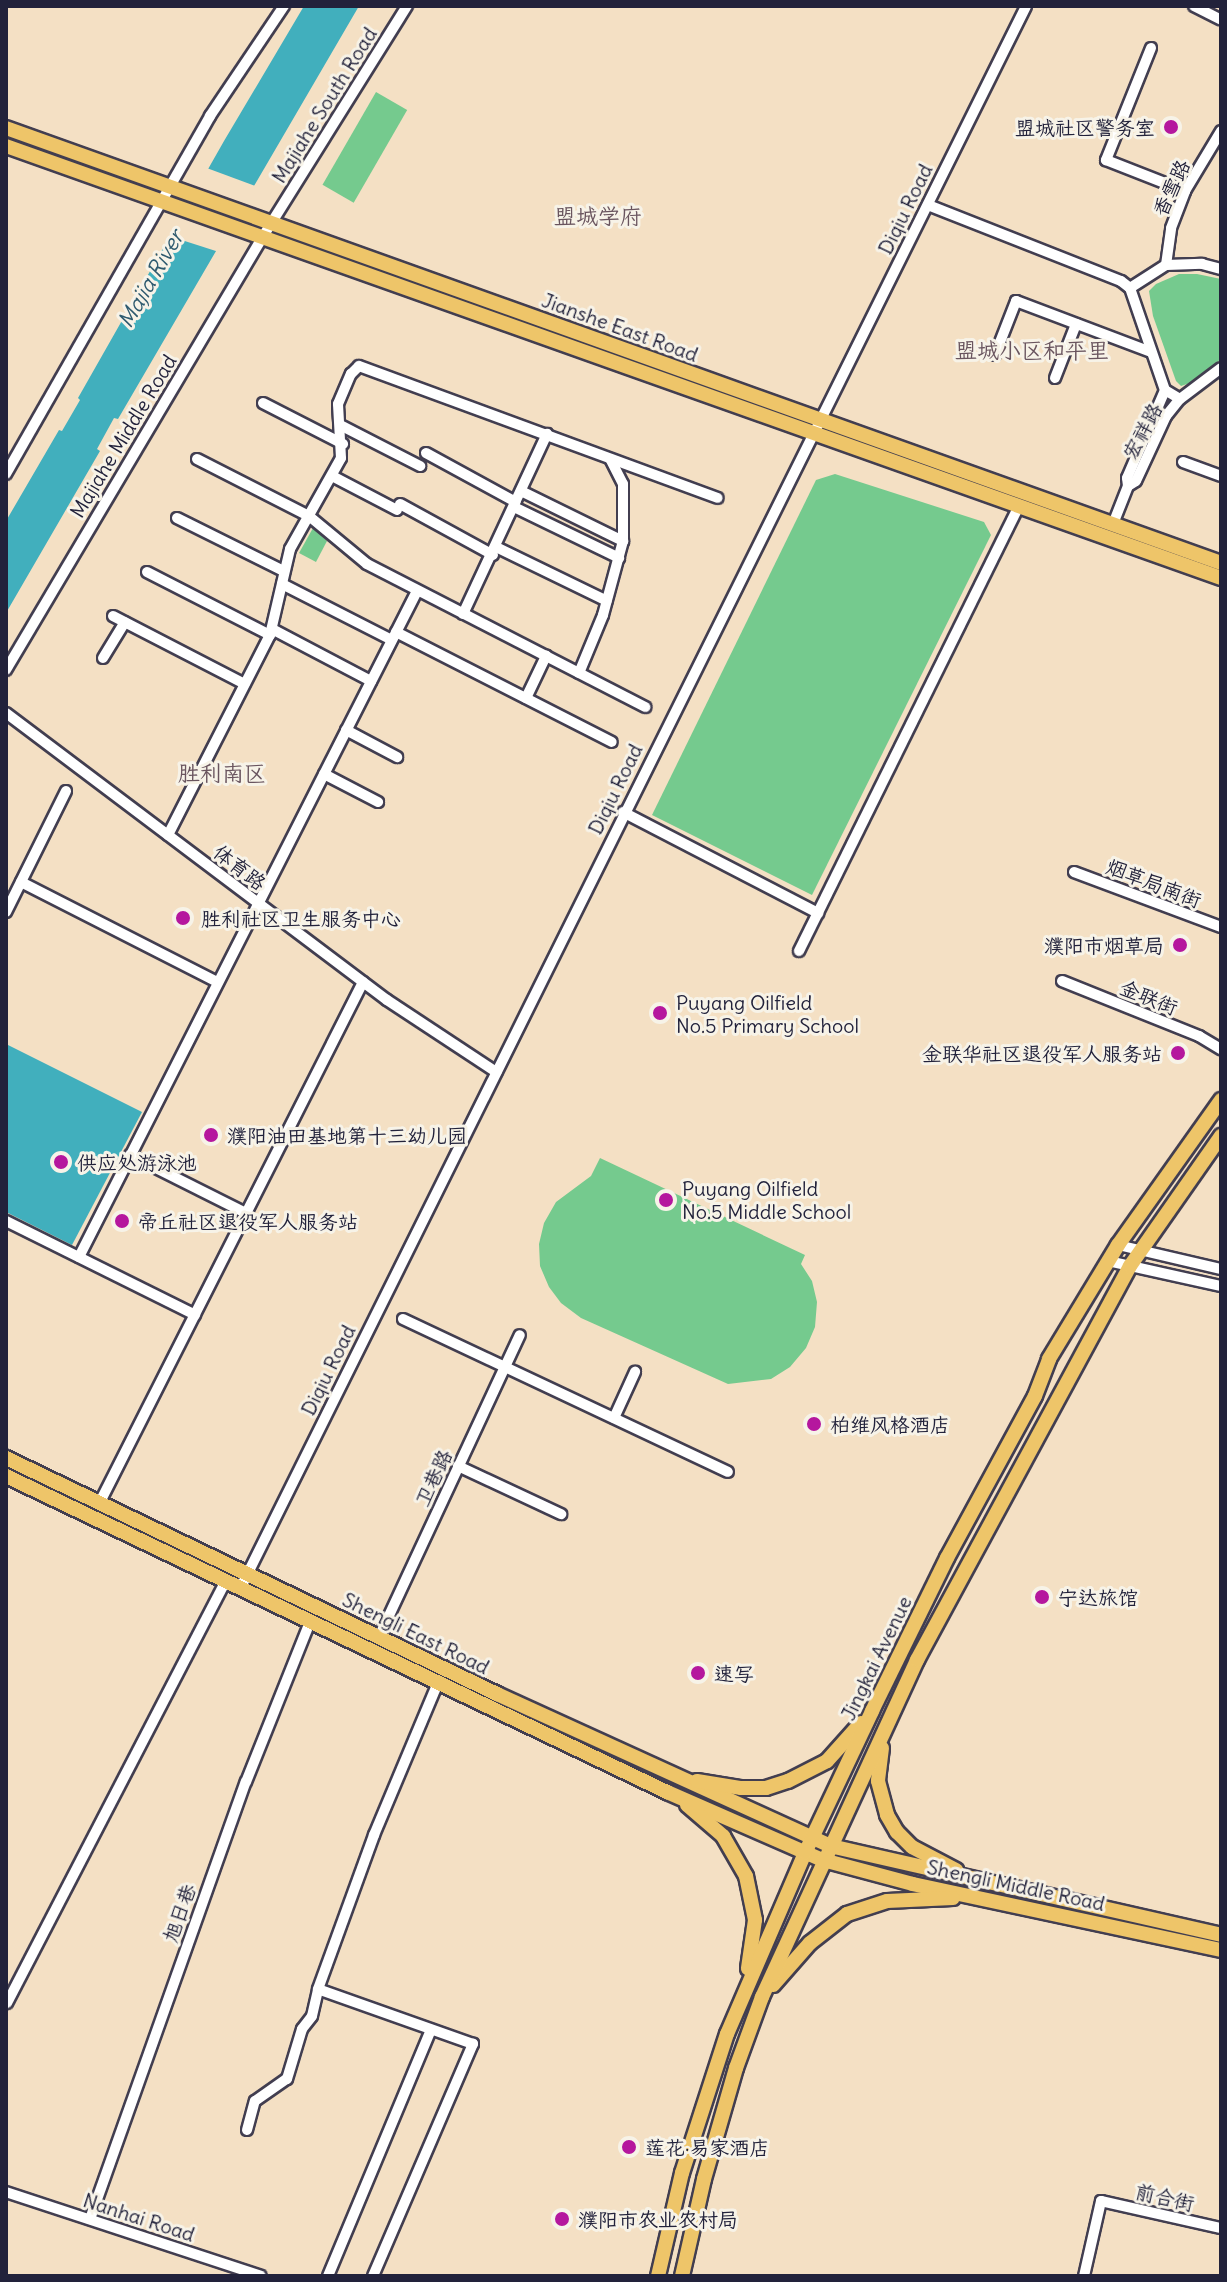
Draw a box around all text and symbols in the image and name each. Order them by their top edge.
street label: Majiahe South Road [266,23,382,187]
place label: 盟城社区警务室 [1015,115,1155,139]
marker: 盟城社区警务室 [1162,118,1180,136]
street label: 香雪路 [1147,156,1195,220]
street label: Diqiu Road [873,160,937,258]
district label: 盟城学府 [554,204,642,230]
water label: Majia River [112,226,190,332]
street label: Jianshe East Road [539,288,701,366]
district label: 盟城小区和平里 [955,338,1109,364]
street label: Majiahe Middle Road [65,350,181,522]
street label: 宏祥路 [1117,399,1167,463]
street label: Diqiu Road [583,740,647,838]
district label: 胜利南区 [178,761,266,787]
street label: 体育路 [209,839,271,895]
street label: 烟草局南街 [1103,854,1205,912]
place label: 胜利社区卫生服务中心 [201,906,401,930]
marker: 胜利社区卫生服务中心 [172,907,194,929]
place label: 濮阳市烟草局 [1044,933,1164,957]
marker: 濮阳市烟草局 [1171,936,1189,954]
street label: 金联街 [1117,975,1181,1019]
place label: Puyang Oilfield No.5 Primary School [676,990,859,1037]
marker: Puyang Oilfield No.5 Primary School [651,1004,669,1022]
place label: 金联华社区退役军人服务站 [922,1041,1162,1065]
marker: 金联华社区退役军人服务站 [1169,1044,1187,1062]
place label: 濮阳油田基地第十三幼儿园 [227,1123,467,1147]
marker: 濮阳油田基地第十三幼儿园 [202,1126,220,1144]
place label: 供应处游泳池 [77,1150,197,1174]
marker: 供应处游泳池 [52,1153,70,1171]
place label: Puyang Oilfield No.5 Middle School [682,1176,851,1223]
marker: Puyang Oilfield No.5 Middle School [657,1191,675,1209]
place label: 帝丘社区退役军人服务站 [138,1209,358,1233]
marker: 帝丘社区退役军人服务站 [113,1212,131,1230]
street label: Diqiu Road [296,1321,360,1419]
place label: 柏维风格酒店 [830,1412,950,1436]
marker: 柏维风格酒店 [805,1415,823,1433]
street label: 卫巷路 [409,1446,457,1510]
place label: 宁达旅馆 [1058,1585,1138,1609]
street label: Shengli East Road [339,1587,493,1679]
marker: 宁达旅馆 [1033,1588,1051,1606]
street label: Jingkai Avenue [836,1592,916,1724]
place label: 速写 [714,1661,754,1685]
marker: 速写 [689,1664,707,1682]
street label: Shengli Middle Road [925,1854,1107,1916]
street label: 旭日巷 [157,1881,201,1945]
place label: 莲花·易家酒店 [645,2135,769,2159]
marker: 莲花·易家酒店 [620,2138,638,2156]
street label: 前合街 [1133,2179,1197,2215]
street label: Nanhai Road [80,2188,198,2246]
place label: 濮阳市农业农村局 [578,2207,738,2231]
marker: 濮阳市农业农村局 [553,2210,571,2228]

